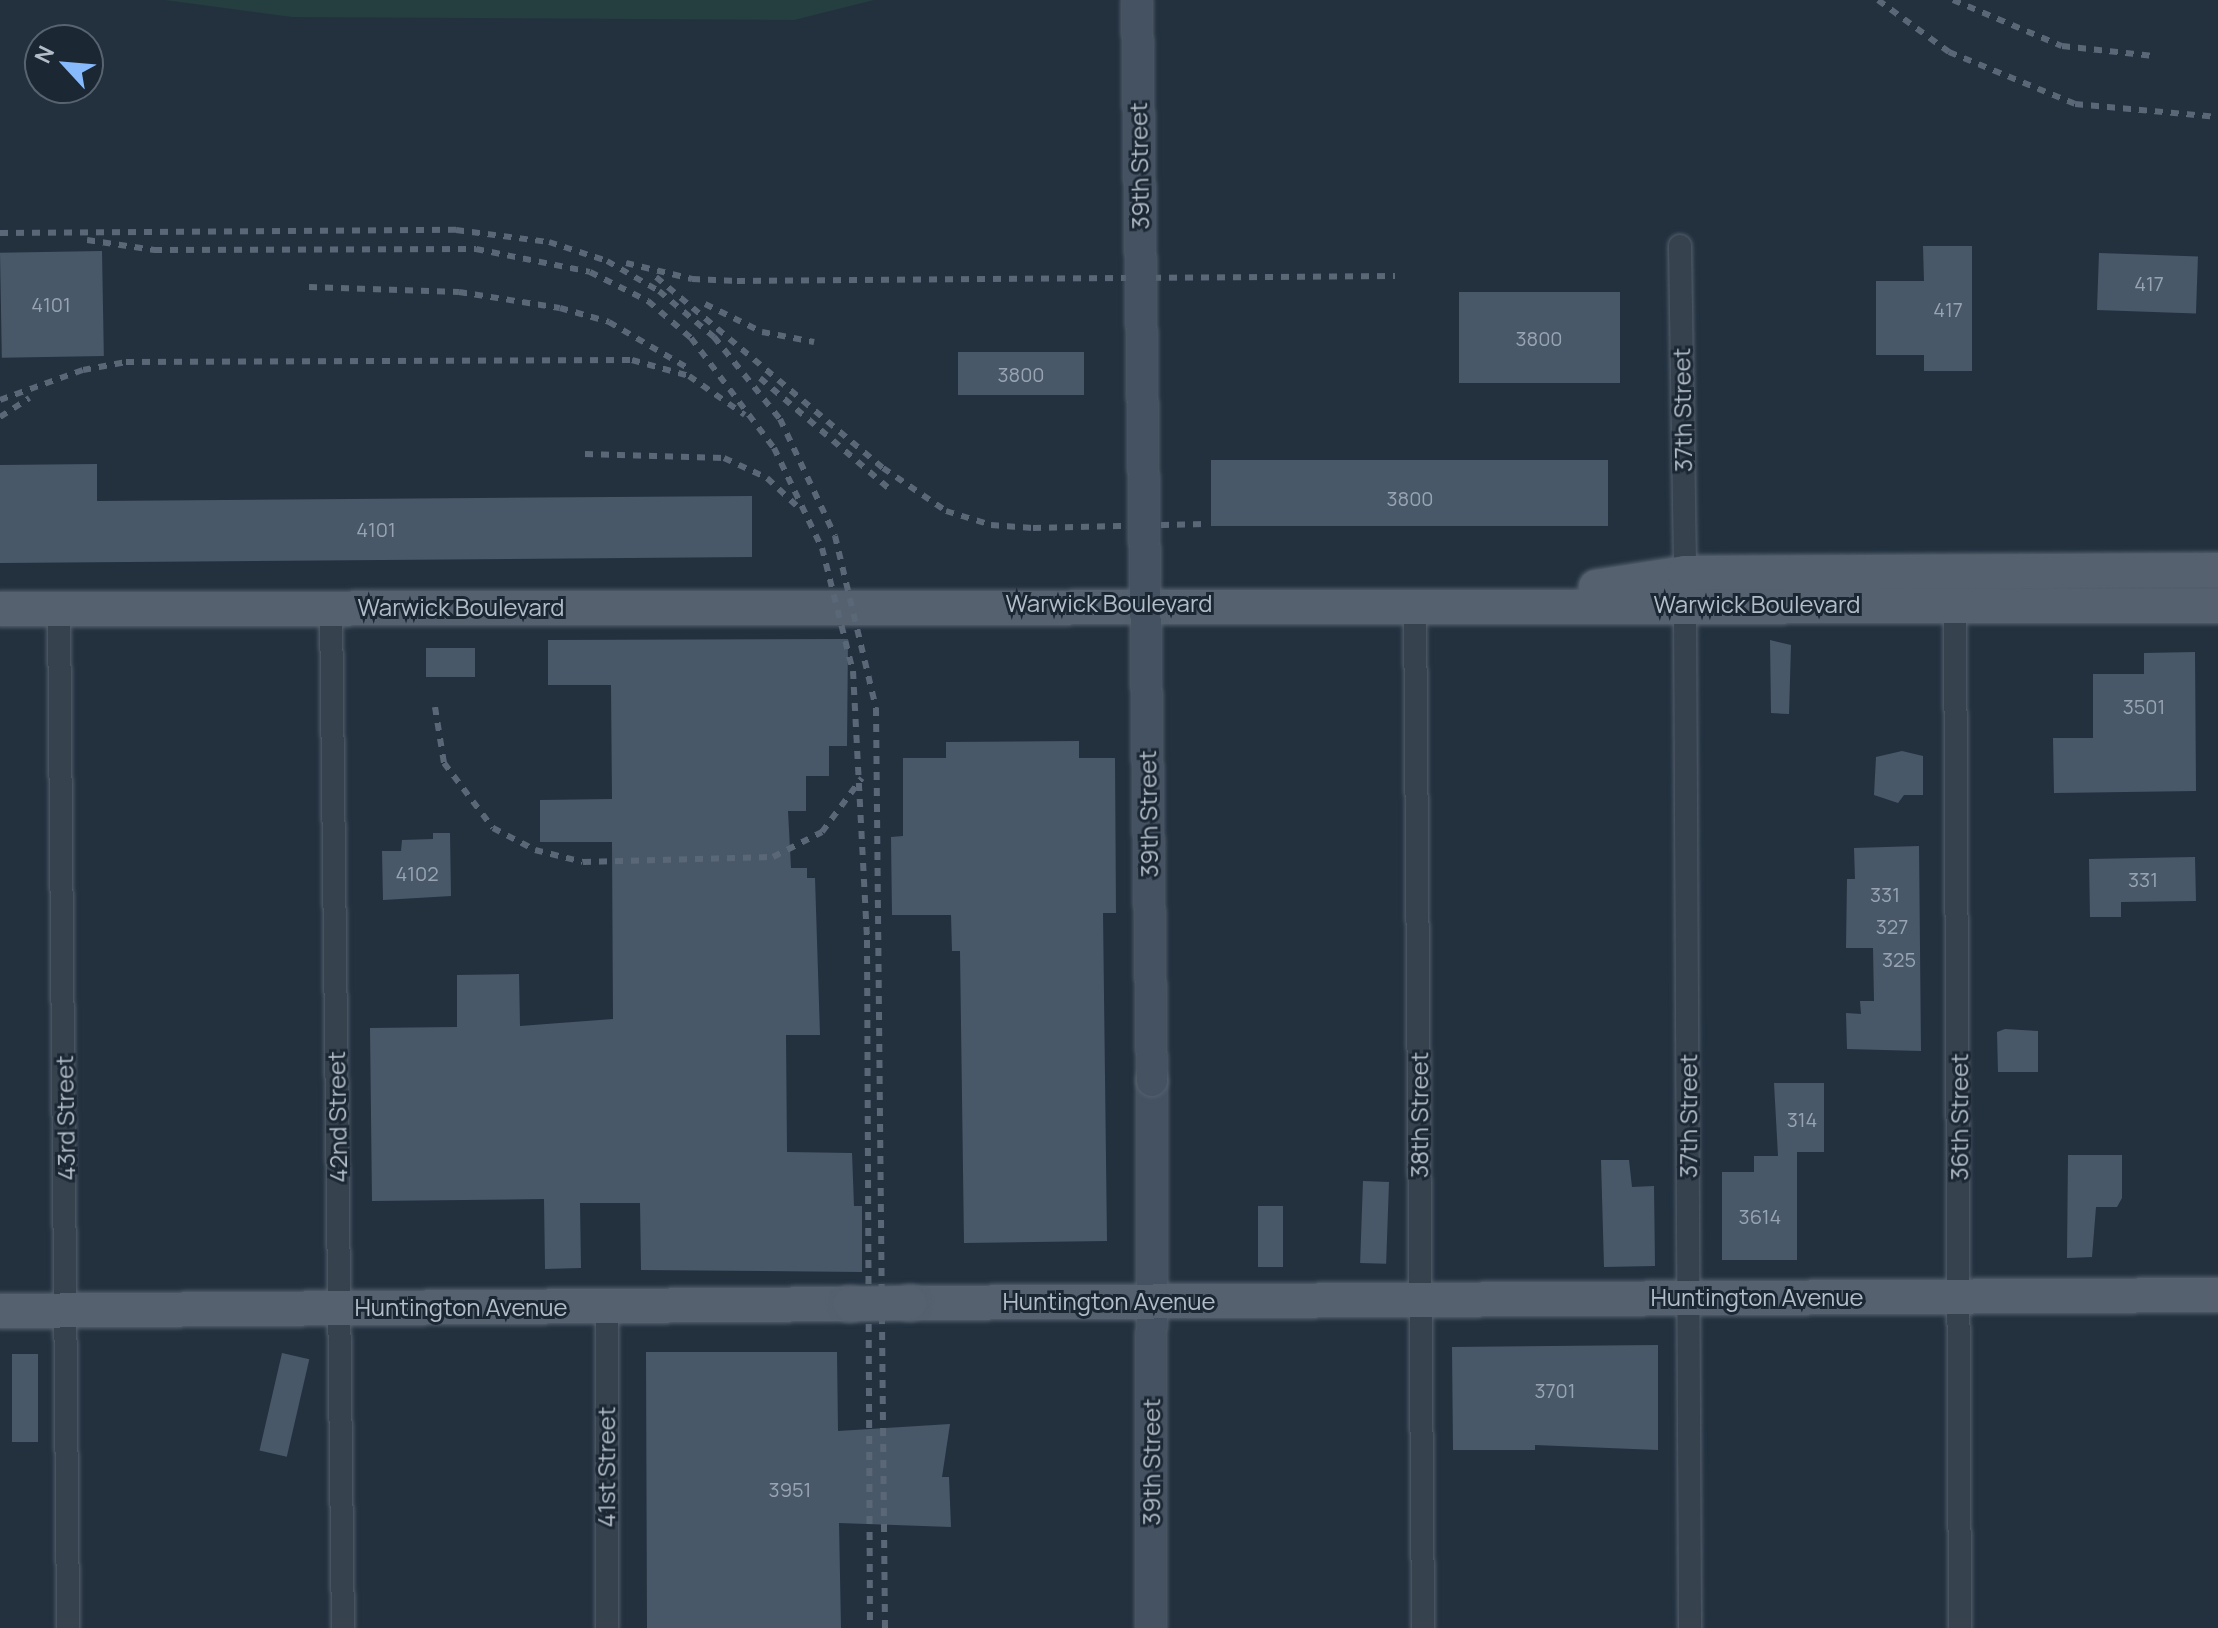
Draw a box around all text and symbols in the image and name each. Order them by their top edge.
north arrow [24,24,104,104]
text: N [27,41,61,68]
street label: 39th Street [1123,102,1155,230]
house number: 417 [2134,271,2164,295]
house number: 4101 [31,292,71,316]
house number: 417 [1933,297,1963,321]
house number: 3800 [1515,326,1563,350]
street label: 37th Street [1667,348,1697,472]
house number: 3800 [997,362,1045,386]
house number: 3800 [1386,486,1434,510]
house number: 4101 [356,517,396,541]
street label: Warwick Boulevard [1005,589,1213,617]
street label: Warwick Boulevard [1653,590,1861,618]
street label: Warwick Boulevard [357,593,565,621]
house number: 3501 [2123,694,2165,718]
street label: 39th Street [1132,750,1164,878]
house number: 4102 [395,861,439,885]
house number: 331 [2128,867,2158,891]
house number: 331 [1870,882,1900,906]
house number: 327 [1876,914,1908,938]
house number: 325 [1882,947,1916,971]
street label: 42nd Street [321,1051,353,1183]
street label: 38th Street [1405,1052,1433,1178]
street label: 36th Street [1945,1053,1973,1181]
street label: 37th Street [1674,1054,1702,1178]
street label: 43rd Street [50,1055,80,1181]
house number: 314 [1787,1107,1817,1131]
house number: 3614 [1739,1204,1781,1228]
street label: Huntington Avenue [1650,1283,1864,1311]
street label: Huntington Avenue [1002,1287,1216,1315]
street label: Huntington Avenue [354,1293,568,1321]
house number: 3701 [1534,1378,1576,1402]
street label: 39th Street [1137,1398,1165,1526]
street label: 41st Street [592,1406,620,1528]
house number: 3951 [769,1477,811,1501]

